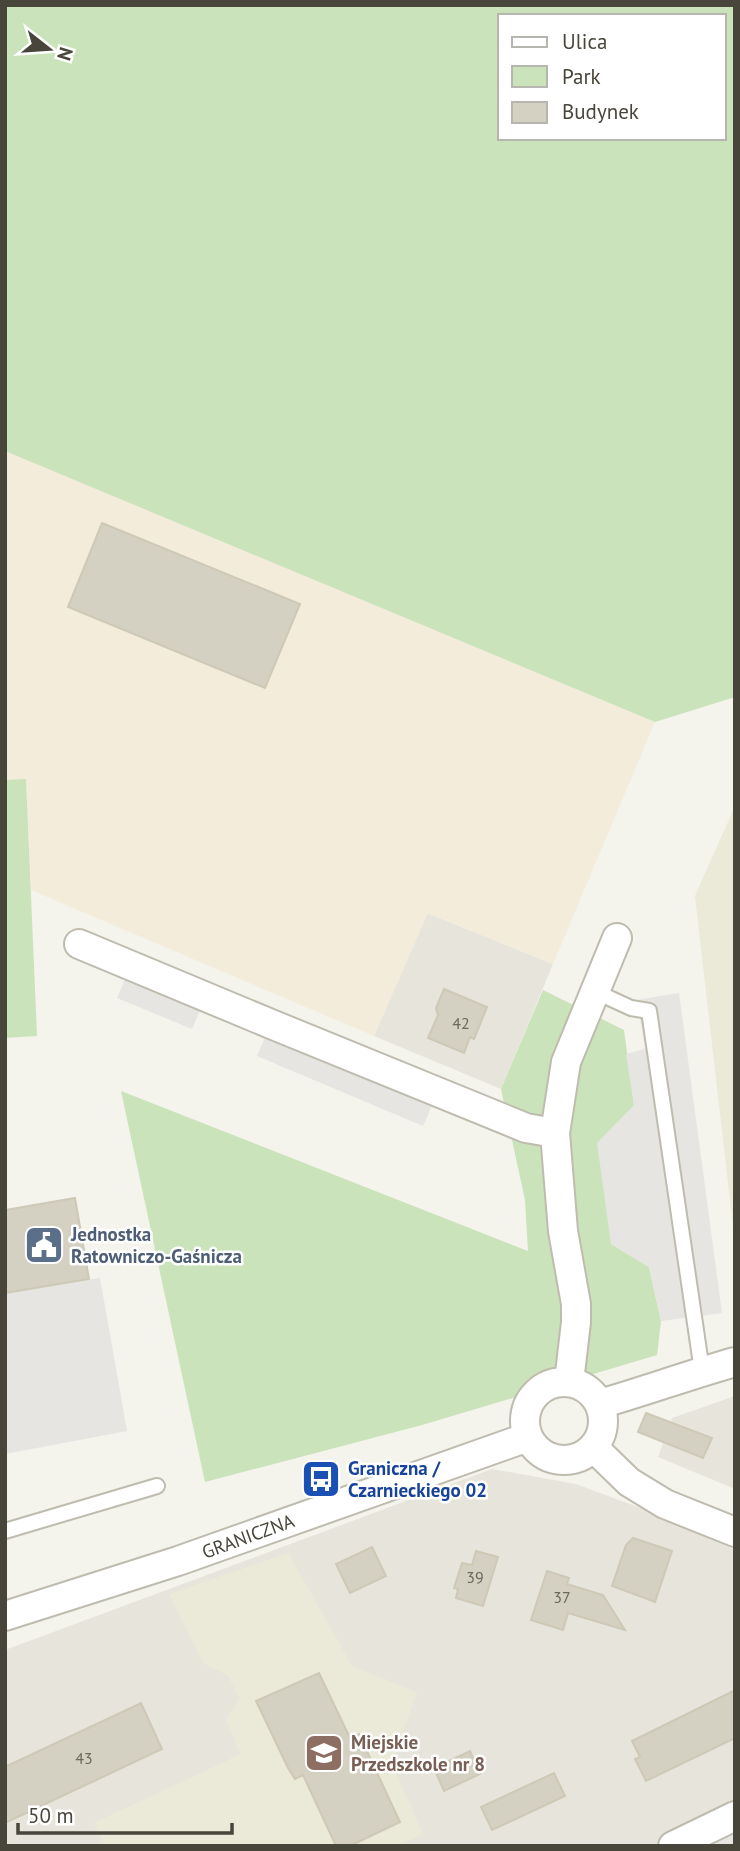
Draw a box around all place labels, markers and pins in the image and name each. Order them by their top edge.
place label: Jednostka Ratowniczo-Gaśnicza [70,1222,242,1268]
public building icon: Jednostka Ratowniczo-Gaśnicza [23,1224,65,1266]
place label: Graniczna / Czarnieckiego 02 [348,1456,487,1502]
bus stop icon: Graniczna / Czarnieckiego 02 [300,1458,342,1500]
place label: Miejskie Przedszkole nr 8 [351,1730,485,1776]
school or university icon: Miejskie Przedszkole nr 8 [303,1732,345,1774]

